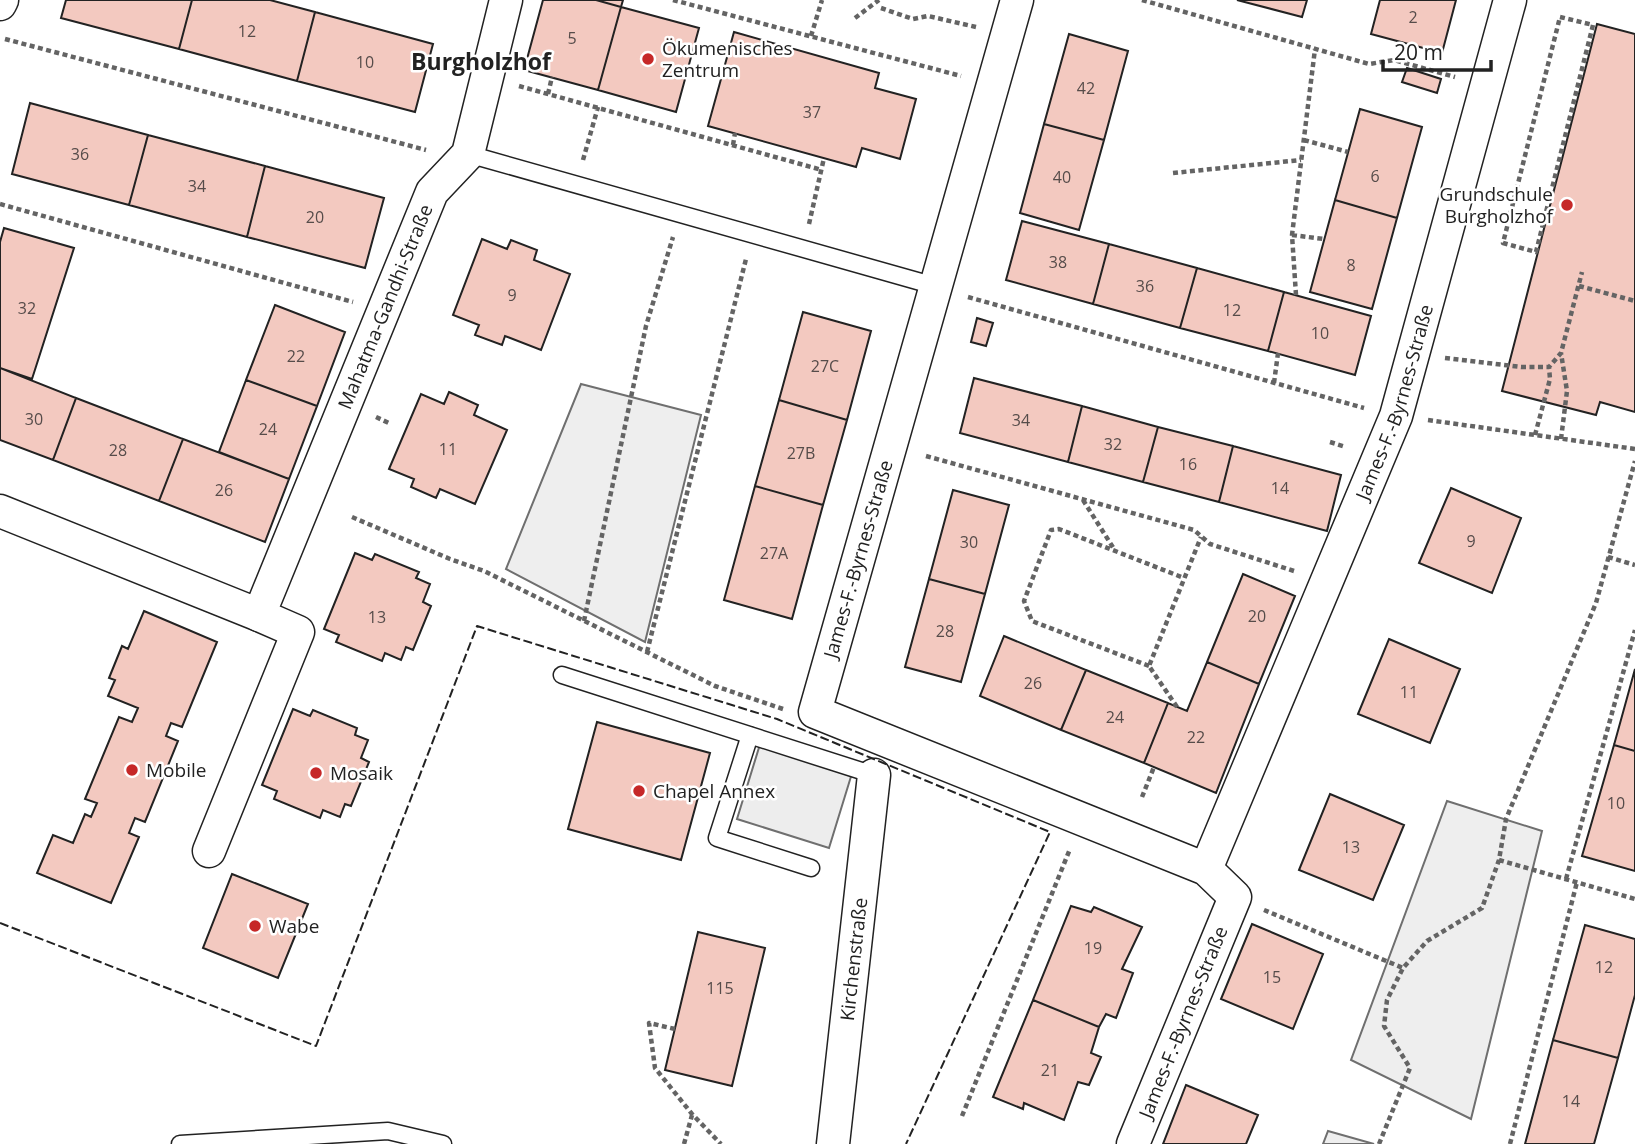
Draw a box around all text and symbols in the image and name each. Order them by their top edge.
house number: 2 [1408,6,1418,28]
house number: 12 [238,20,256,42]
house number: 5 [567,27,577,49]
scale bar [1383,28,1492,72]
place label: Ökumenisches Zentrum [662,35,793,83]
text: 20 m [1394,38,1443,66]
district label: Burgholzhof [411,45,552,77]
house number: 10 [356,51,374,73]
marker: Ökumenisches Zentrum [640,51,656,67]
house number: 42 [1077,77,1095,99]
house number: 37 [803,101,821,123]
house number: 36 [71,143,89,165]
house number: 6 [1370,165,1380,187]
house number: 40 [1053,166,1071,188]
house number: 34 [188,175,206,197]
place label: Grundschule Burgholzhof [1440,181,1555,229]
marker: Grundschule Burgholzhof [1559,197,1575,213]
street label: Mahatma-Gandhi-Straße [332,200,439,413]
house number: 20 [306,206,324,228]
house number: 38 [1049,251,1067,273]
house number: 8 [1346,254,1356,276]
house number: 36 [1136,275,1154,297]
house number: 9 [507,284,517,306]
house number: 32 [18,297,36,319]
house number: 12 [1223,299,1241,321]
street label: James-F.-Byrnes-Straße [1348,301,1439,506]
house number: 10 [1311,322,1329,344]
house number: 22 [287,345,305,367]
house number: 27C [811,355,839,377]
house number: 30 [25,408,43,430]
house number: 34 [1012,409,1030,431]
house number: 24 [259,418,277,440]
house number: 32 [1104,433,1122,455]
house number: 11 [439,438,457,460]
house number: 28 [109,439,127,461]
house number: 27B [787,442,815,464]
house number: 16 [1179,453,1197,475]
street label: James-F.-Byrnes-Straße [817,457,899,663]
house number: 14 [1271,477,1289,499]
house number: 26 [215,479,233,501]
house number: 9 [1466,530,1476,552]
house number: 30 [960,531,978,553]
house number: 27A [760,542,789,564]
house number: 20 [1248,605,1266,627]
house number: 13 [368,606,386,628]
house number: 28 [936,620,954,642]
house number: 26 [1024,672,1042,694]
house number: 11 [1400,681,1418,703]
house number: 24 [1106,706,1124,728]
house number: 22 [1187,726,1205,748]
place label: Mobile [146,757,206,783]
place label: Mosaik [330,760,393,786]
marker: Mobile [124,762,140,778]
marker: Mosaik [308,765,324,781]
place label: Chapel Annex [653,778,775,804]
marker: Chapel Annex [631,783,647,799]
house number: 10 [1607,792,1625,814]
house number: 13 [1342,836,1360,858]
street label: Kirchenstraße [834,896,873,1022]
place label: Wabe [269,913,319,939]
marker: Wabe [247,918,263,934]
street label: James-F.-Byrnes-Straße [1132,922,1233,1124]
house number: 19 [1084,937,1102,959]
house number: 12 [1595,956,1613,978]
house number: 15 [1263,966,1281,988]
house number: 115 [706,977,734,999]
house number: 21 [1041,1059,1059,1081]
house number: 14 [1562,1090,1580,1112]

